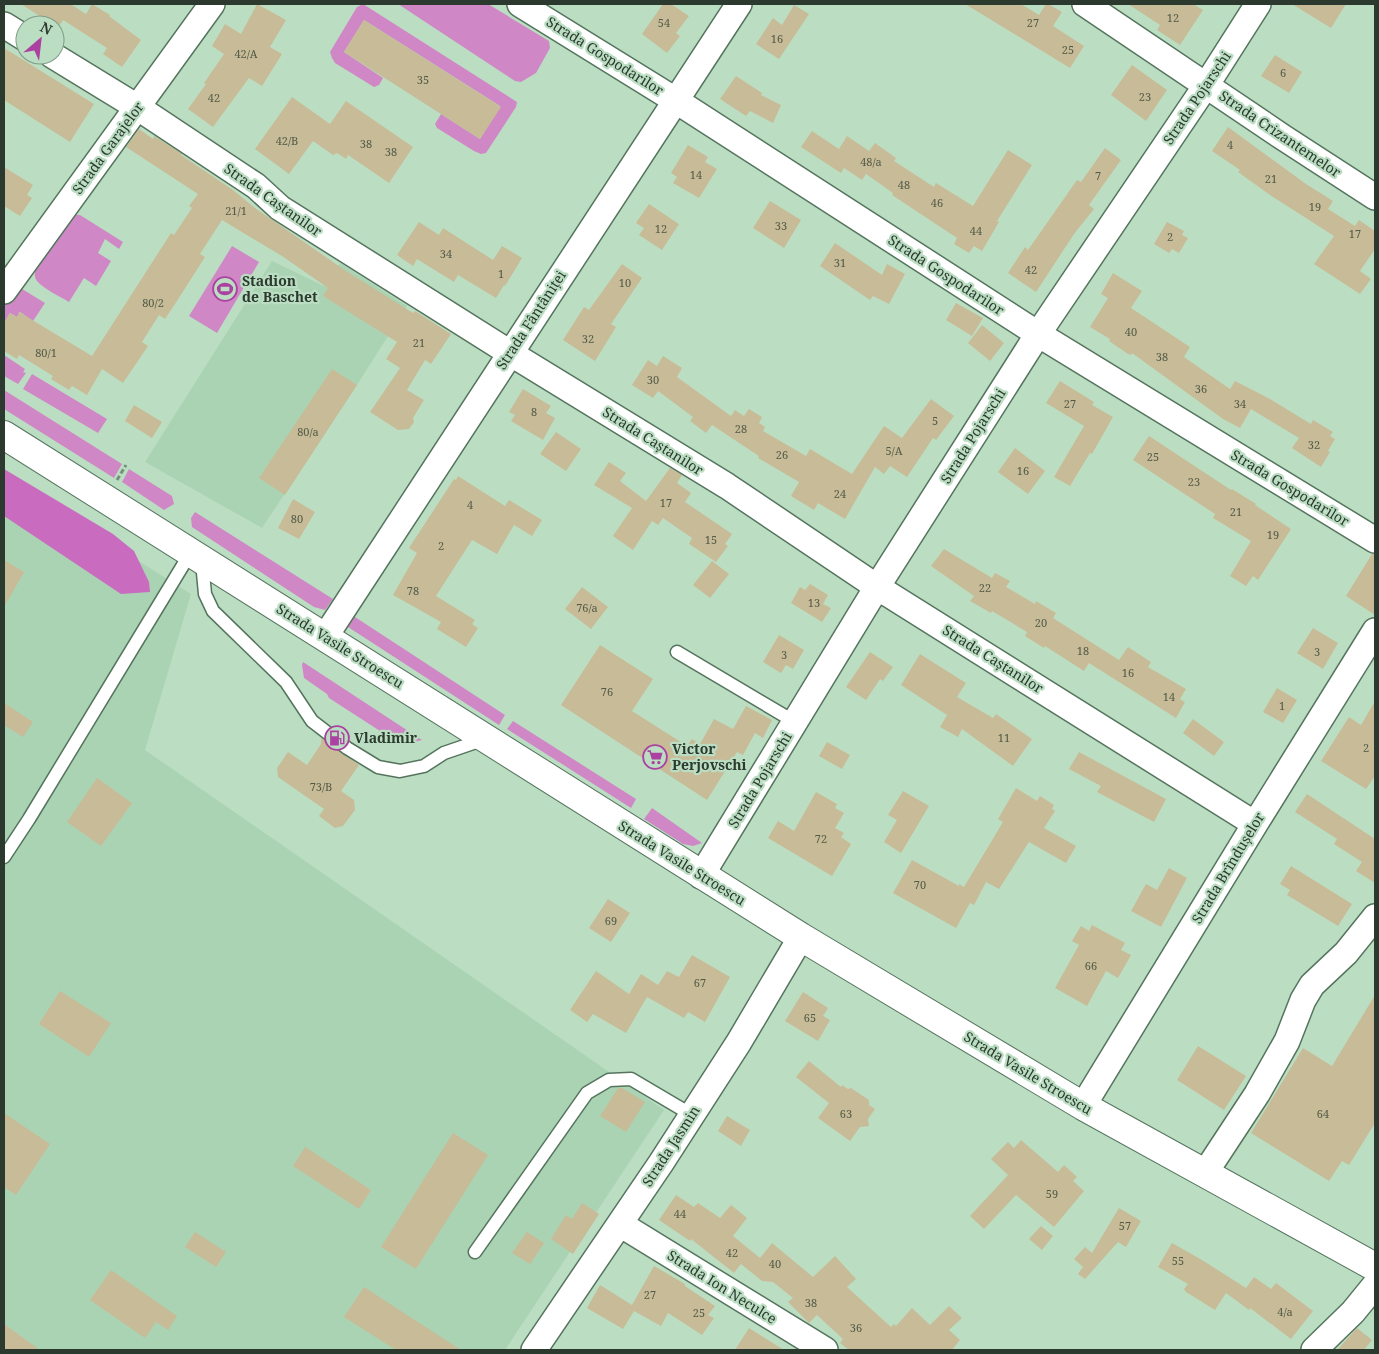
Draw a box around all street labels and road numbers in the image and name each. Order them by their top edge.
street label: Strada Gospodarilor [543,12,668,99]
street label: Strada Pojarschi [1158,47,1235,148]
street label: Strada Crizantemelor [1216,86,1345,182]
street label: Strada Garajelor [68,97,148,198]
street label: Strada Caștanilor [221,159,326,241]
street label: Strada Gospodarilor [885,230,1008,319]
street label: Strada Fântâniței [491,266,570,373]
street label: Strada Pojarschi [936,384,1010,487]
street label: Strada Caștanilor [599,402,707,479]
street label: Strada Gospodarilor [1228,445,1353,531]
street label: Strada Vasile Stroescu [273,599,407,692]
street label: Strada Caștanilor [939,620,1047,697]
street label: Strada Pojarschi [723,728,796,831]
street label: Strada Brîndușelor [1187,808,1268,927]
street label: Strada Vasile Stroescu [615,816,749,909]
street label: Strada Vasile Stroescu [961,1027,1096,1118]
street label: Strada Jasmin [637,1102,704,1190]
street label: Strada Ion Neculce [664,1245,780,1328]

